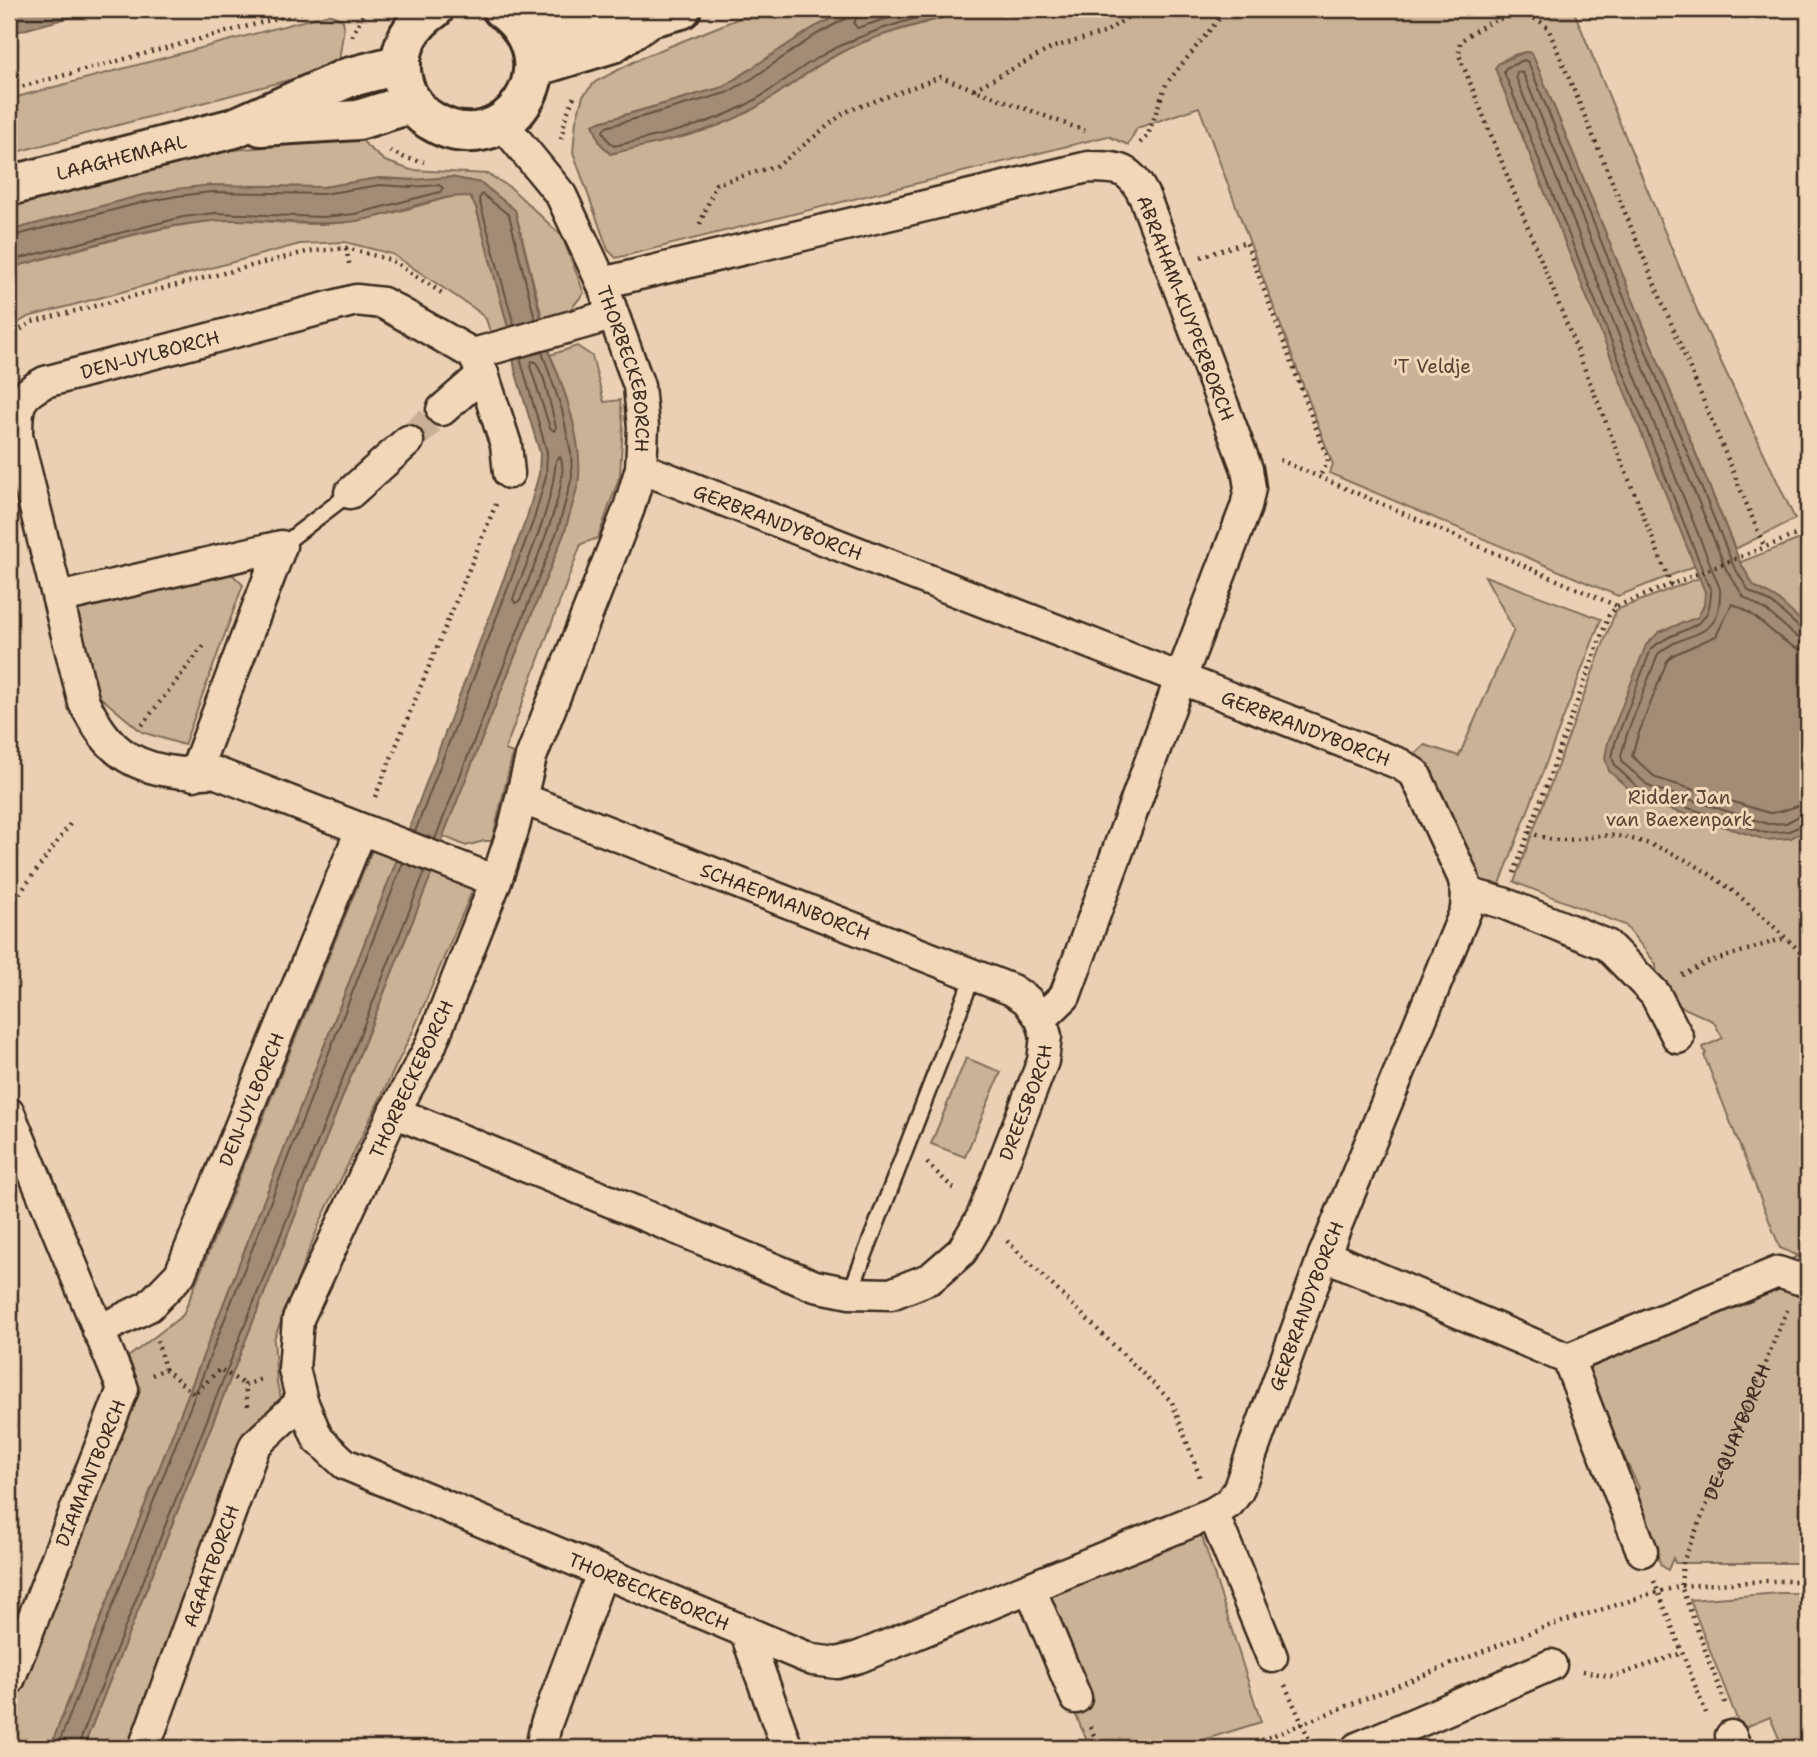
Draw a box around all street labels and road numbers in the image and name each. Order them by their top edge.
street label: LAAGHEMAAL [54,129,189,186]
street label: ABRAHAM-KUYPERBORCH [1131,192,1240,425]
street label: THORBECKEBORCH [591,282,655,453]
street label: DEN-UYLBORCH [78,324,222,385]
street label: GERBRANDYBORCH [690,479,866,566]
street label: GERBRANDYBORCH [1218,685,1394,772]
street label: SCHAEPMANBORCH [696,857,874,946]
street label: THORBECKEBORCH [364,996,459,1163]
street label: DEN-UYLBORCH [213,1029,290,1170]
street label: DREESBORCH [993,1043,1058,1164]
street label: GERBRANDYBORCH [1264,1217,1350,1395]
street label: DE-QUAYBORCH [1698,1360,1777,1504]
street label: DIAMANTBORCH [50,1396,131,1551]
street label: AGAATBORCH [177,1501,245,1631]
street label: THORBECKEBORCH [564,1547,733,1637]

